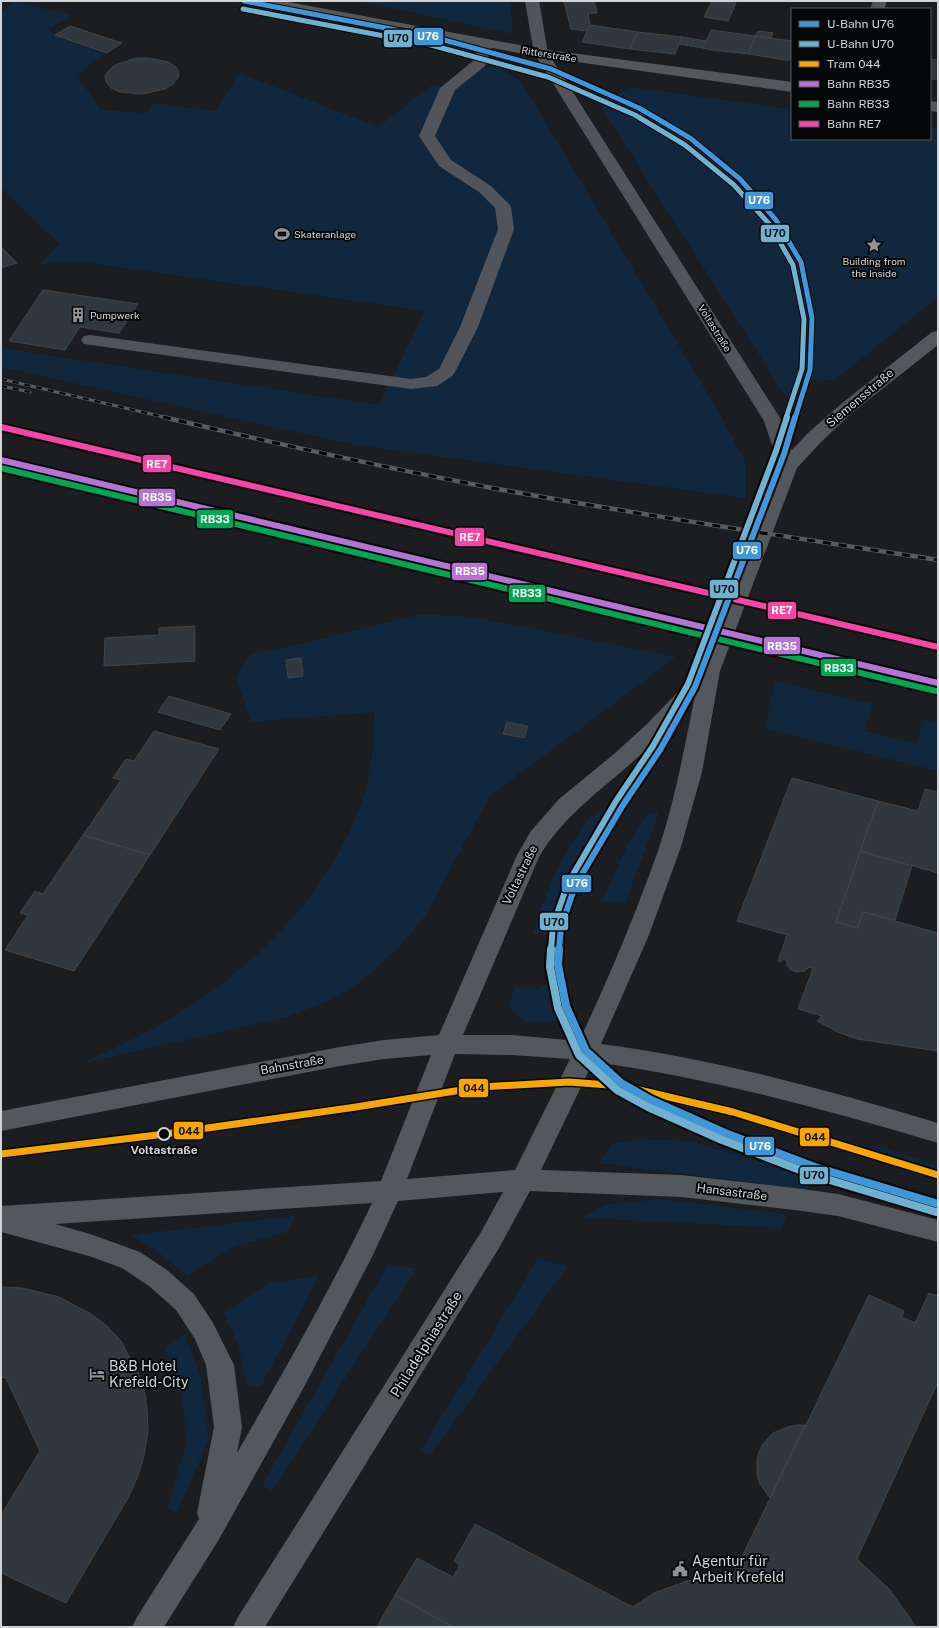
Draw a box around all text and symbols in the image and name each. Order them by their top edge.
legend [791,8,931,140]
text: U-Bahn U76 [827,17,894,31]
line badge: U76 [413,27,444,46]
line badge: U70 [383,29,413,48]
text: U76 [417,30,439,42]
text: U70 [387,32,409,44]
text: U-Bahn U70 [827,37,894,51]
street label: Ritterstraße [521,44,578,64]
text: Tram 044 [827,57,881,71]
text: Bahn RB35 [827,77,890,91]
text: Bahn RB33 [827,97,890,111]
text: Bahn RE7 [827,117,881,131]
line badge: U76 [744,191,774,210]
text: U76 [748,194,770,206]
line badge: U70 [760,224,790,243]
sports icon: Skateranlage [273,225,291,243]
text: U70 [764,227,786,239]
place label: Skateranlage [294,228,357,240]
place icon: Building from the Inside [865,236,883,254]
place label: Building from the Inside [843,255,906,279]
street label: Voltastraße [696,302,734,354]
building icon: Pumpwerk [69,306,87,324]
place label: Pumpwerk [90,309,140,321]
street label: Siemensstraße [824,366,897,430]
line badge: RE7 [142,454,172,473]
text: RE7 [146,458,168,470]
line badge: RB35 [138,488,176,507]
text: RB35 [142,491,172,503]
line badge: RB33 [196,509,234,529]
text: RB33 [200,513,230,525]
line badge: RE7 [454,527,485,547]
text: RE7 [459,531,481,543]
line badge: U76 [732,541,762,560]
text: U76 [736,544,758,556]
line badge: RB35 [451,562,488,581]
text: RB35 [455,565,485,577]
line badge: U70 [709,579,739,599]
text: U70 [713,583,735,595]
line badge: RB33 [508,584,546,603]
text: RB33 [512,587,542,599]
line badge: RE7 [767,601,797,620]
text: RE7 [771,604,793,616]
line badge: RB35 [763,636,801,655]
text: RB35 [767,640,797,652]
line badge: RB33 [820,658,857,677]
text: RB33 [824,662,854,674]
street label: Voltastraße [500,843,540,907]
line badge: U76 [561,874,592,893]
text: U76 [566,877,588,889]
line badge: U70 [539,912,569,931]
text: U70 [543,916,565,928]
street label: Bahnstraße [259,1053,325,1077]
line badge: 044 [458,1078,489,1098]
text: 044 [463,1082,485,1094]
line badge: 044 [173,1121,204,1140]
text: 044 [178,1125,200,1137]
marker: Voltastraße [157,1127,171,1141]
line badge: 044 [799,1127,830,1147]
text: 044 [804,1131,826,1143]
line badge: U76 [744,1136,775,1156]
text: U76 [749,1140,771,1152]
place label: Voltastraße [130,1143,198,1157]
line badge: U70 [799,1166,829,1185]
text: U70 [803,1169,825,1181]
street label: Hansastraße [696,1181,768,1203]
street label: Philadelphiastraße [387,1288,465,1400]
place label: B&B Hotel Krefeld-City [109,1358,189,1390]
hotel icon: B&B Hotel Krefeld-City [88,1365,106,1383]
place label: Agentur für Arbeit Krefeld [692,1553,784,1585]
public building icon: Agentur für Arbeit Krefeld [671,1560,689,1578]

